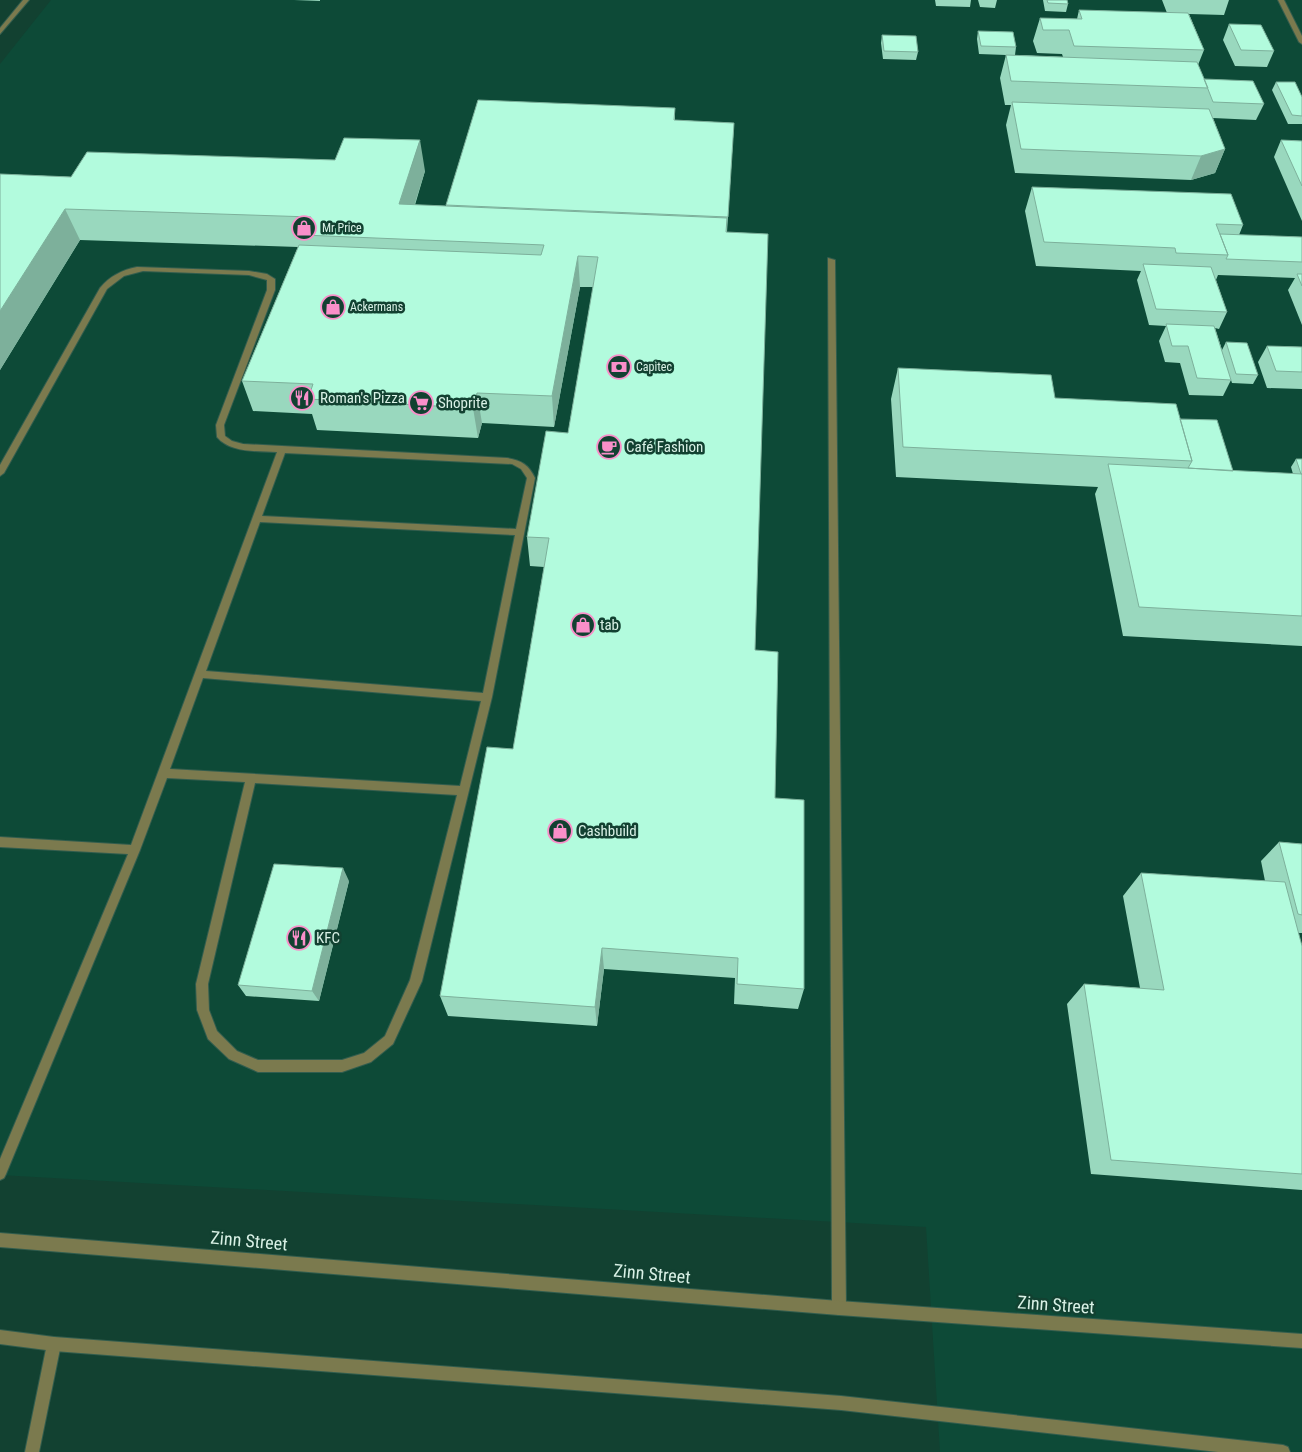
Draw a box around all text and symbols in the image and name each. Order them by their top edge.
shop icon: Mr Price [291,215,317,241]
place label: Mr Price [322,221,362,235]
shop icon: Ackermans [320,294,346,320]
place label: Ackermans [350,300,403,314]
bank icon: Capitec [606,354,632,380]
place label: Capitec [636,360,672,374]
restaurant icon: Roman's Pizza [289,385,315,411]
place label: Roman's Pizza [320,389,405,407]
supermarket icon: Shoprite [408,390,434,416]
place label: Shoprite [438,394,487,412]
cafe icon: Café Fashion [596,434,622,460]
place label: Café Fashion [626,438,703,456]
shop icon: tab [570,612,596,638]
place label: tab [600,616,619,634]
shop icon: Cashbuild [547,818,573,844]
place label: Cashbuild [578,822,637,840]
restaurant icon: KFC [286,925,312,951]
place label: KFC [316,929,340,947]
street label: Zinn Street [210,1227,288,1254]
street label: Zinn Street [613,1260,691,1287]
street label: Zinn Street [1017,1291,1095,1318]

